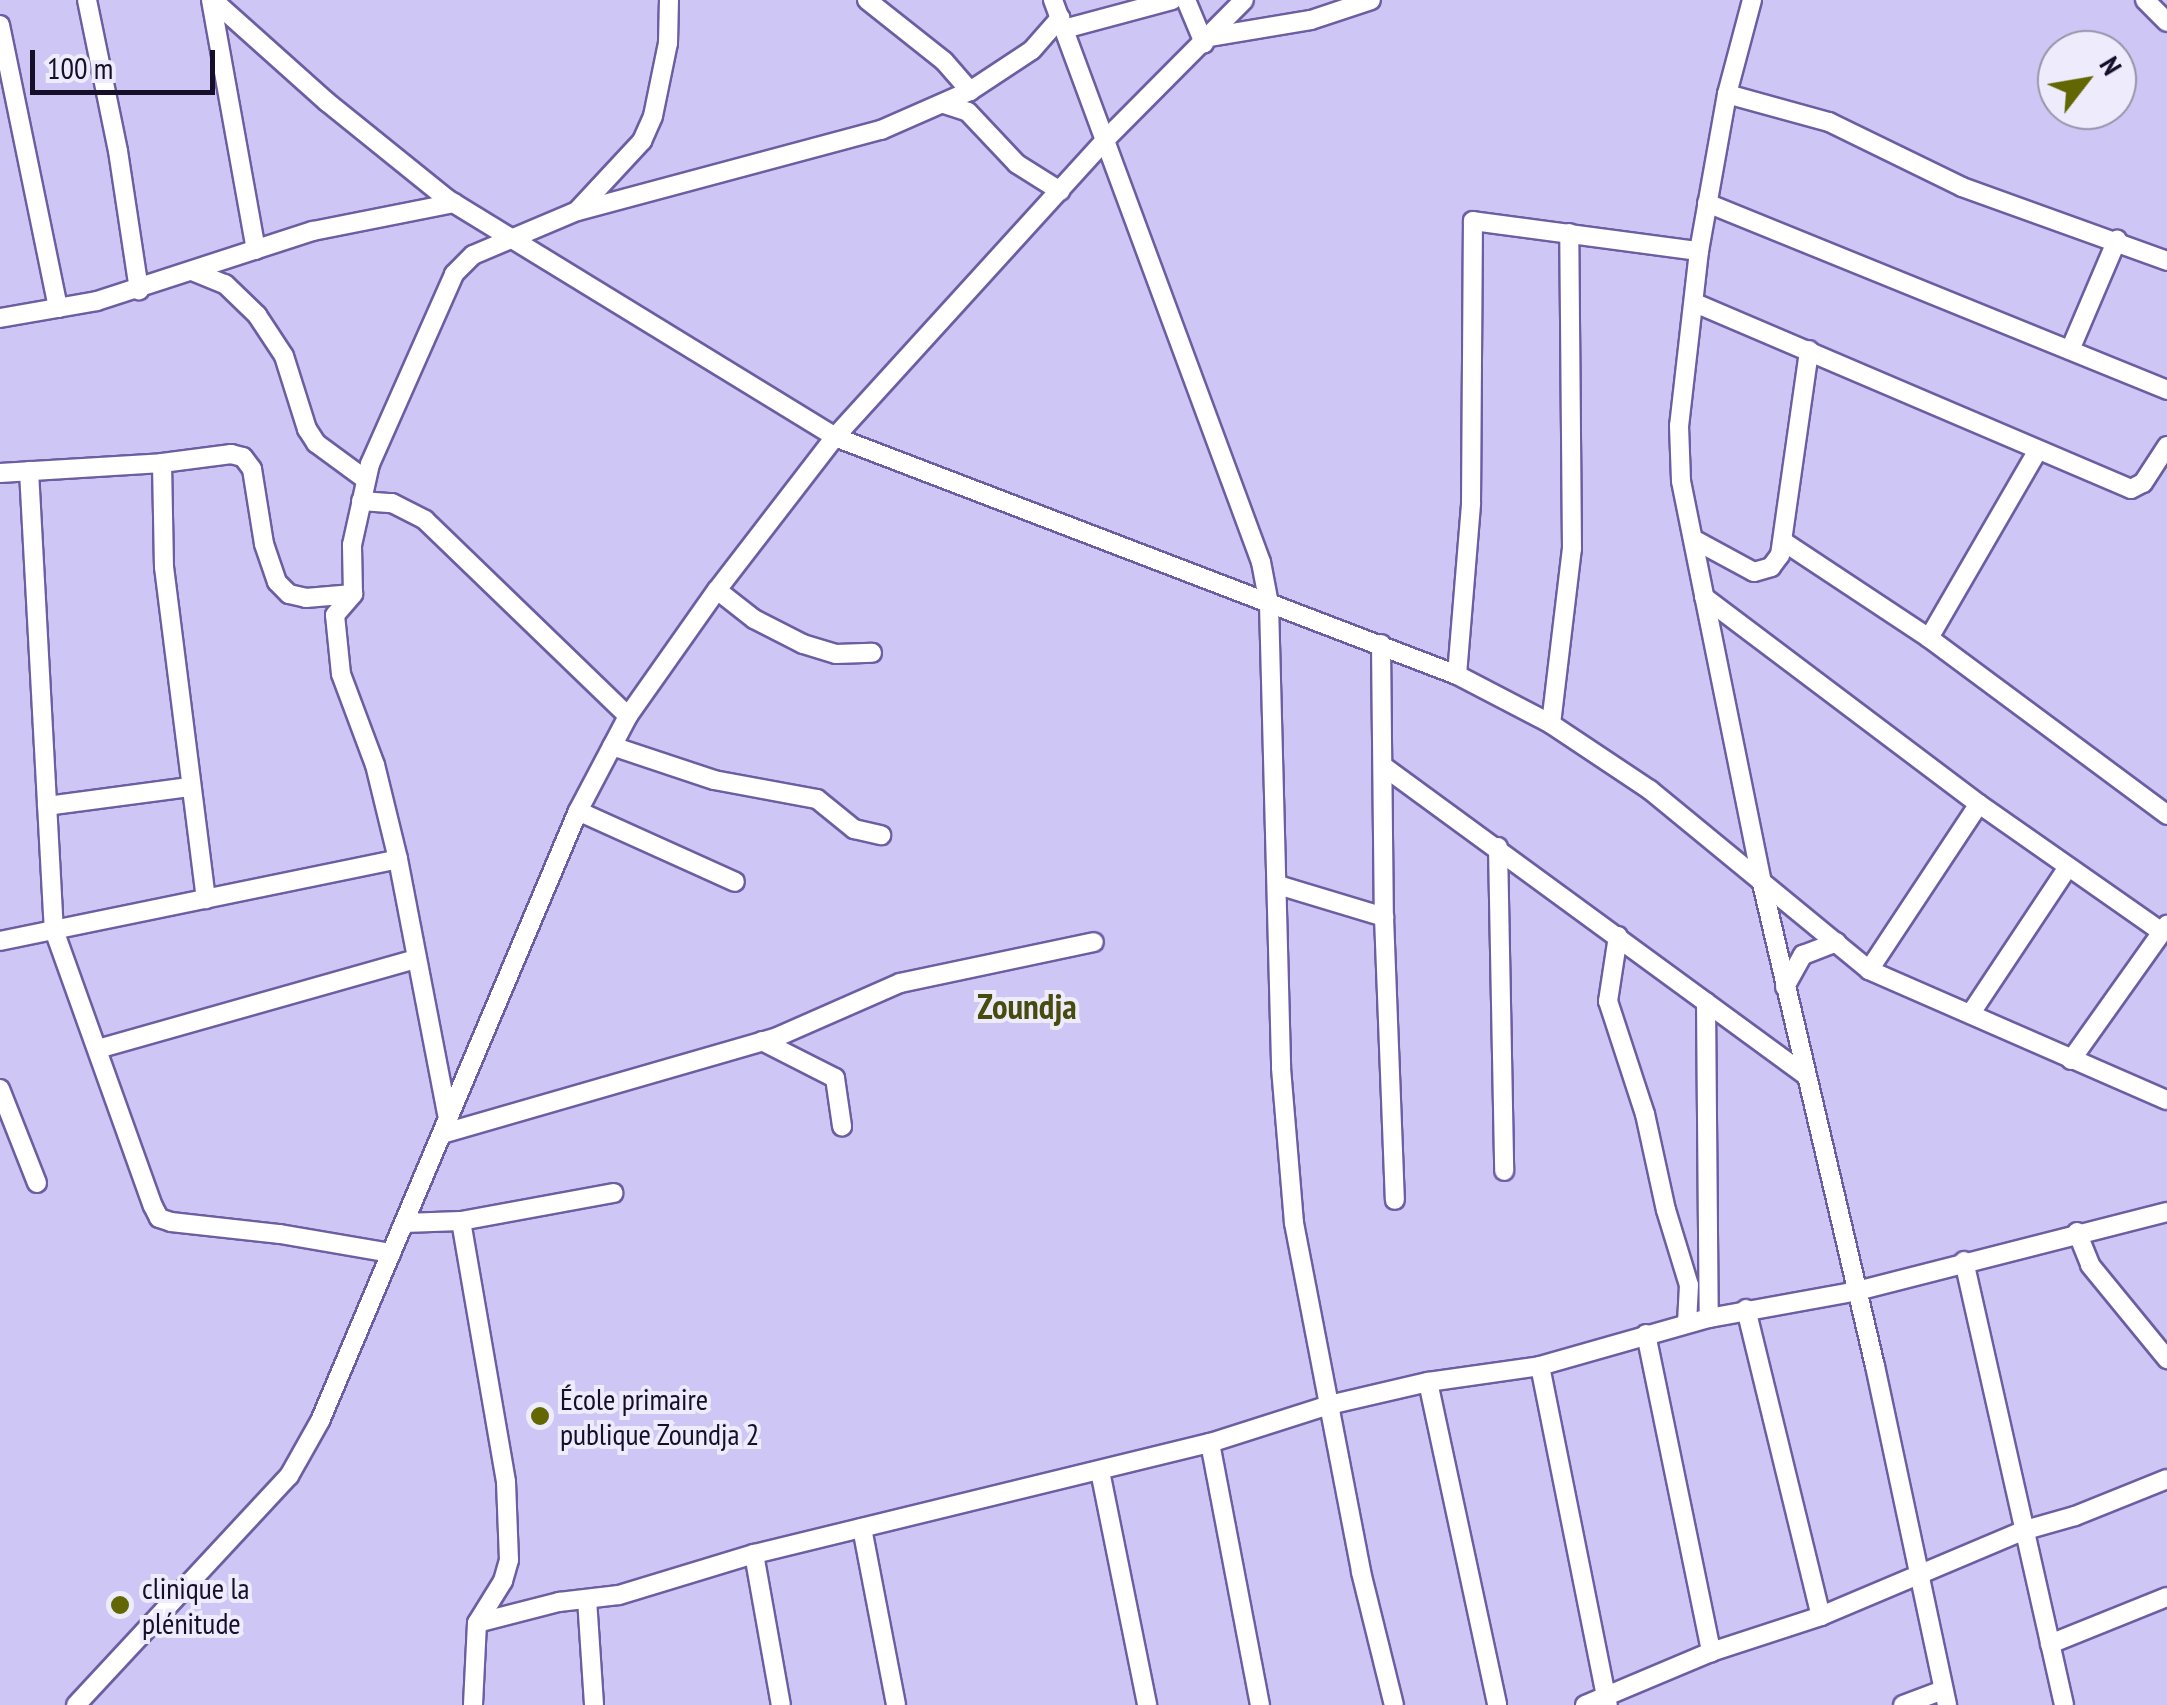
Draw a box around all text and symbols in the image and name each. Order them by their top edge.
scale bar [35,30,220,92]
north arrow [2037,30,2137,130]
text: 100 m [47,48,113,87]
text: N [2092,49,2131,81]
district label: Zoundja [977,985,1077,1027]
place label: École primaire publique Zoundja 2 [560,1381,760,1452]
marker: École primaire publique Zoundja 2 [529,1405,551,1427]
place label: clinique la plénitude [142,1570,250,1640]
marker: clinique la plénitude [107,1592,133,1618]

